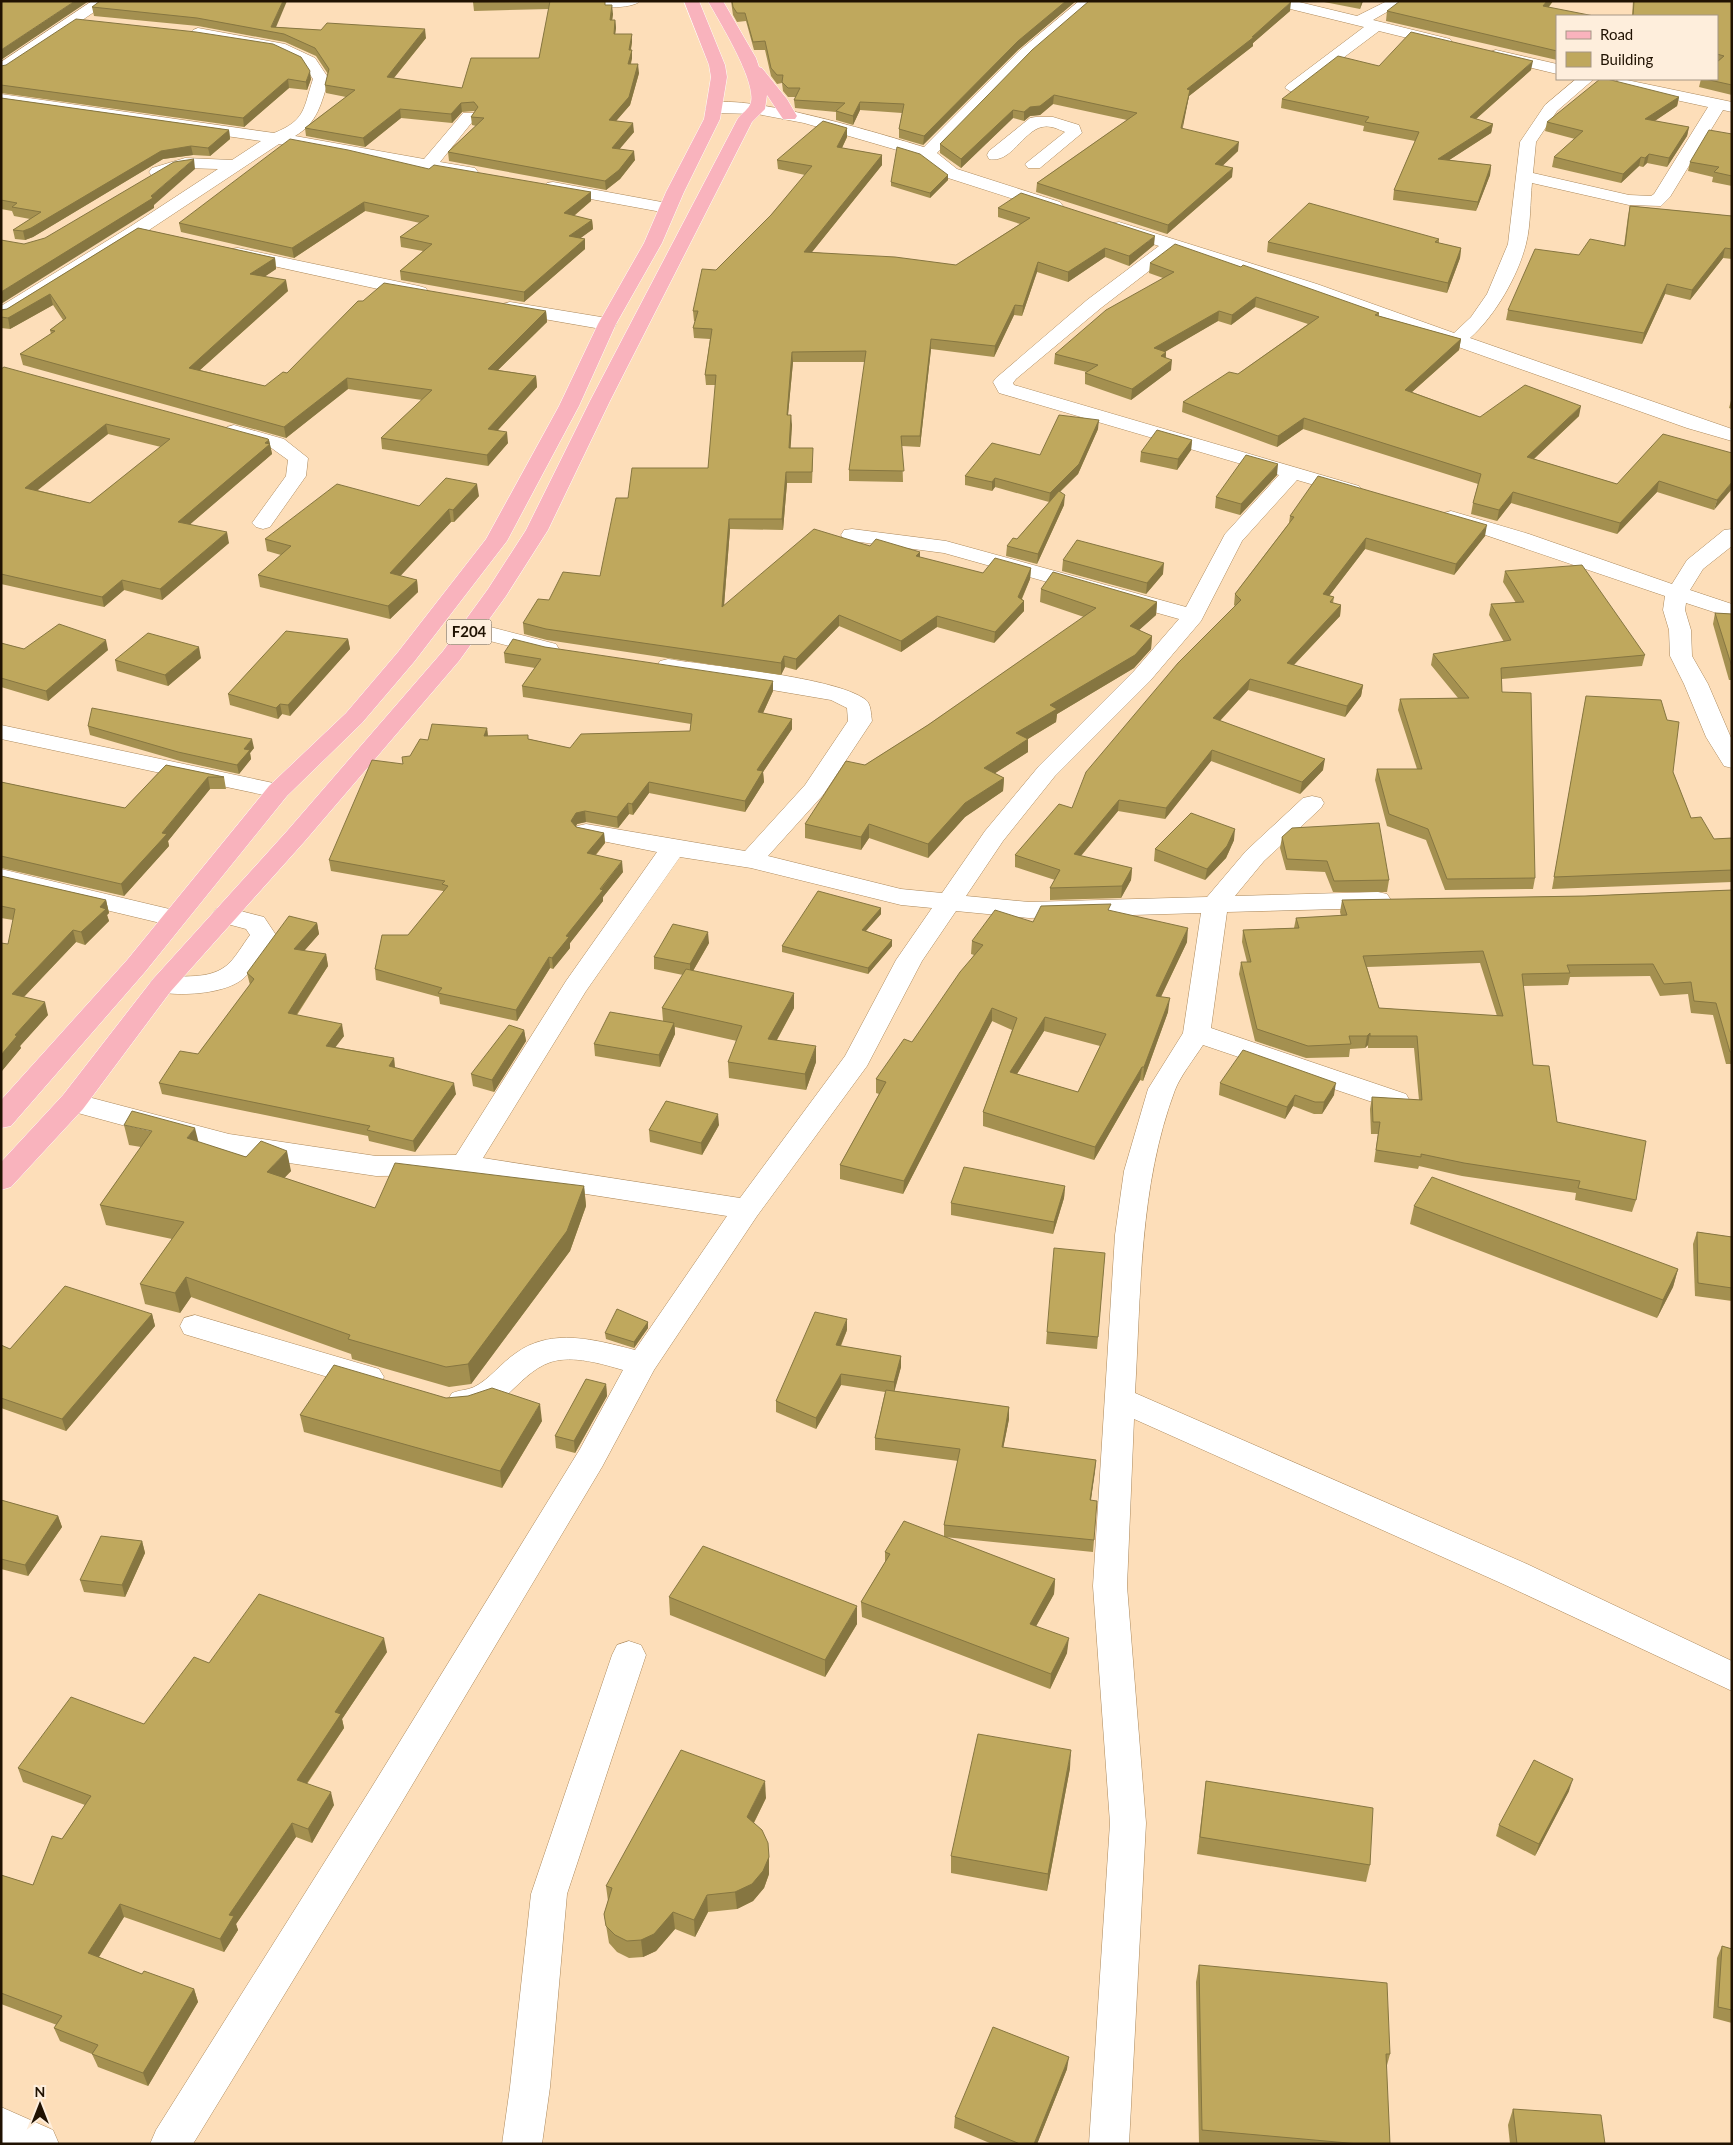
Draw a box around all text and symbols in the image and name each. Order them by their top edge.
legend [1556,15,1718,80]
text: Road [1600,25,1633,43]
text: Building [1600,50,1653,68]
road number: F204 [446,620,492,644]
north arrow [15,2080,65,2130]
text: N [35,2083,45,2100]

